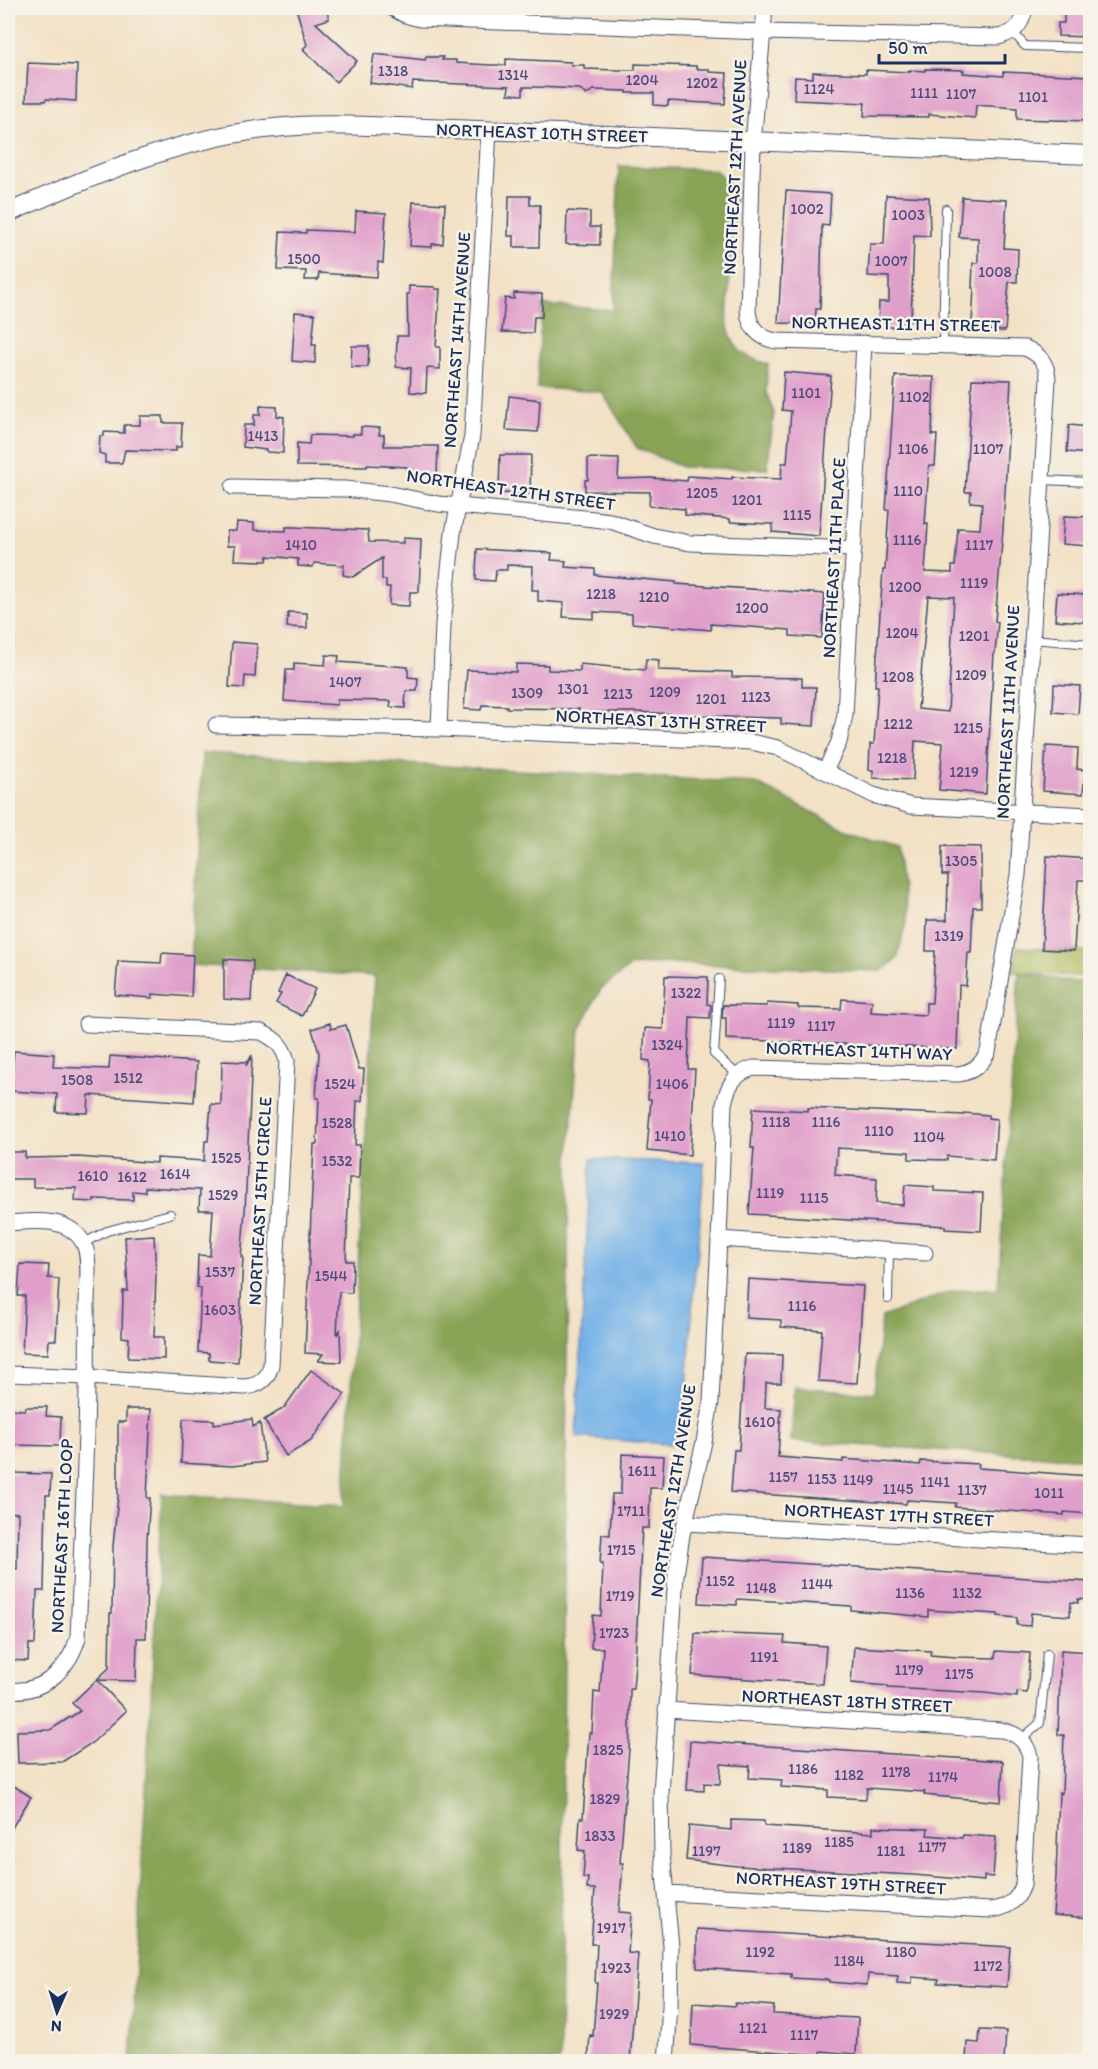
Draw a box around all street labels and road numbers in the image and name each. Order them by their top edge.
street label: NORTHEAST 12TH AVENUE [718,59,752,275]
street label: NORTHEAST 10TH STREET [436,118,648,148]
street label: NORTHEAST 14TH AVENUE [438,231,476,449]
street label: NORTHEAST 11TH STREET [791,311,1001,337]
street label: NORTHEAST 11TH PLACE [818,457,850,659]
street label: NORTHEAST 12TH STREET [405,464,617,516]
street label: NORTHEAST 11TH AVENUE [991,604,1025,820]
street label: NORTHEAST 13TH STREET [555,704,767,738]
street label: NORTHEAST 14TH WAY [765,1037,953,1065]
street label: NORTHEAST 15TH CIRCLE [244,1096,276,1306]
street label: NORTHEAST 12TH AVENUE [645,1383,701,1599]
street label: NORTHEAST 16TH LOOP [46,1438,78,1634]
street label: NORTHEAST 17TH STREET [783,1499,995,1531]
street label: NORTHEAST 18TH STREET [741,1684,953,1718]
street label: NORTHEAST 19TH STREET [735,1867,947,1899]

